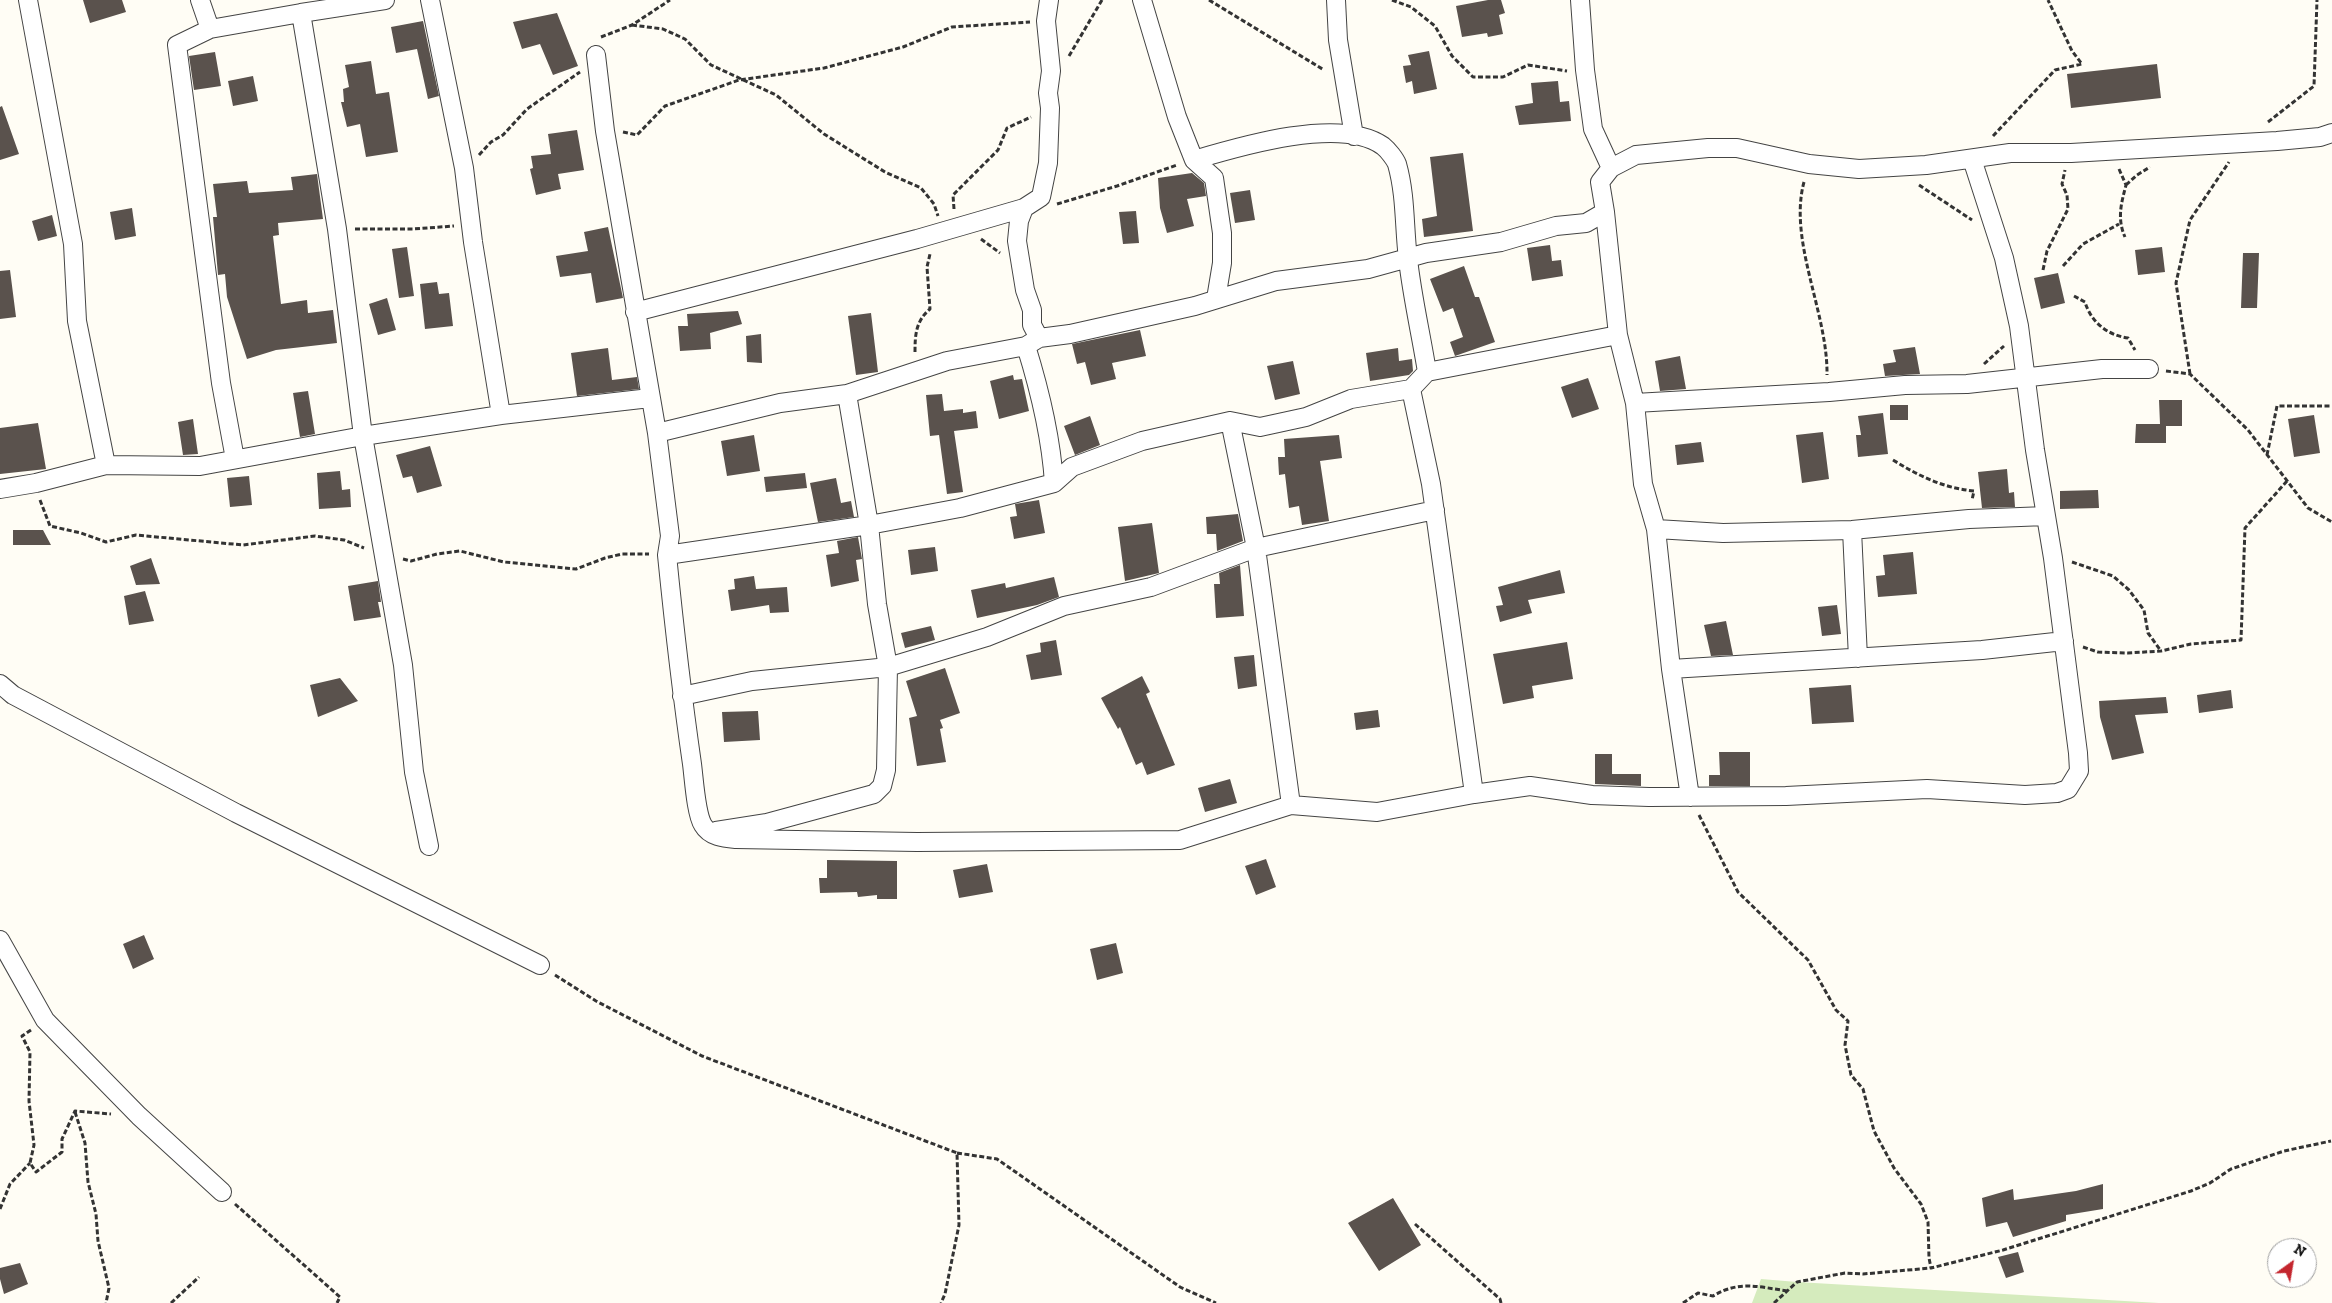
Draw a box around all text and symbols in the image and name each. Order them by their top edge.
north arrow [2267,1238,2317,1288]
text: N [2291,1241,2309,1261]

